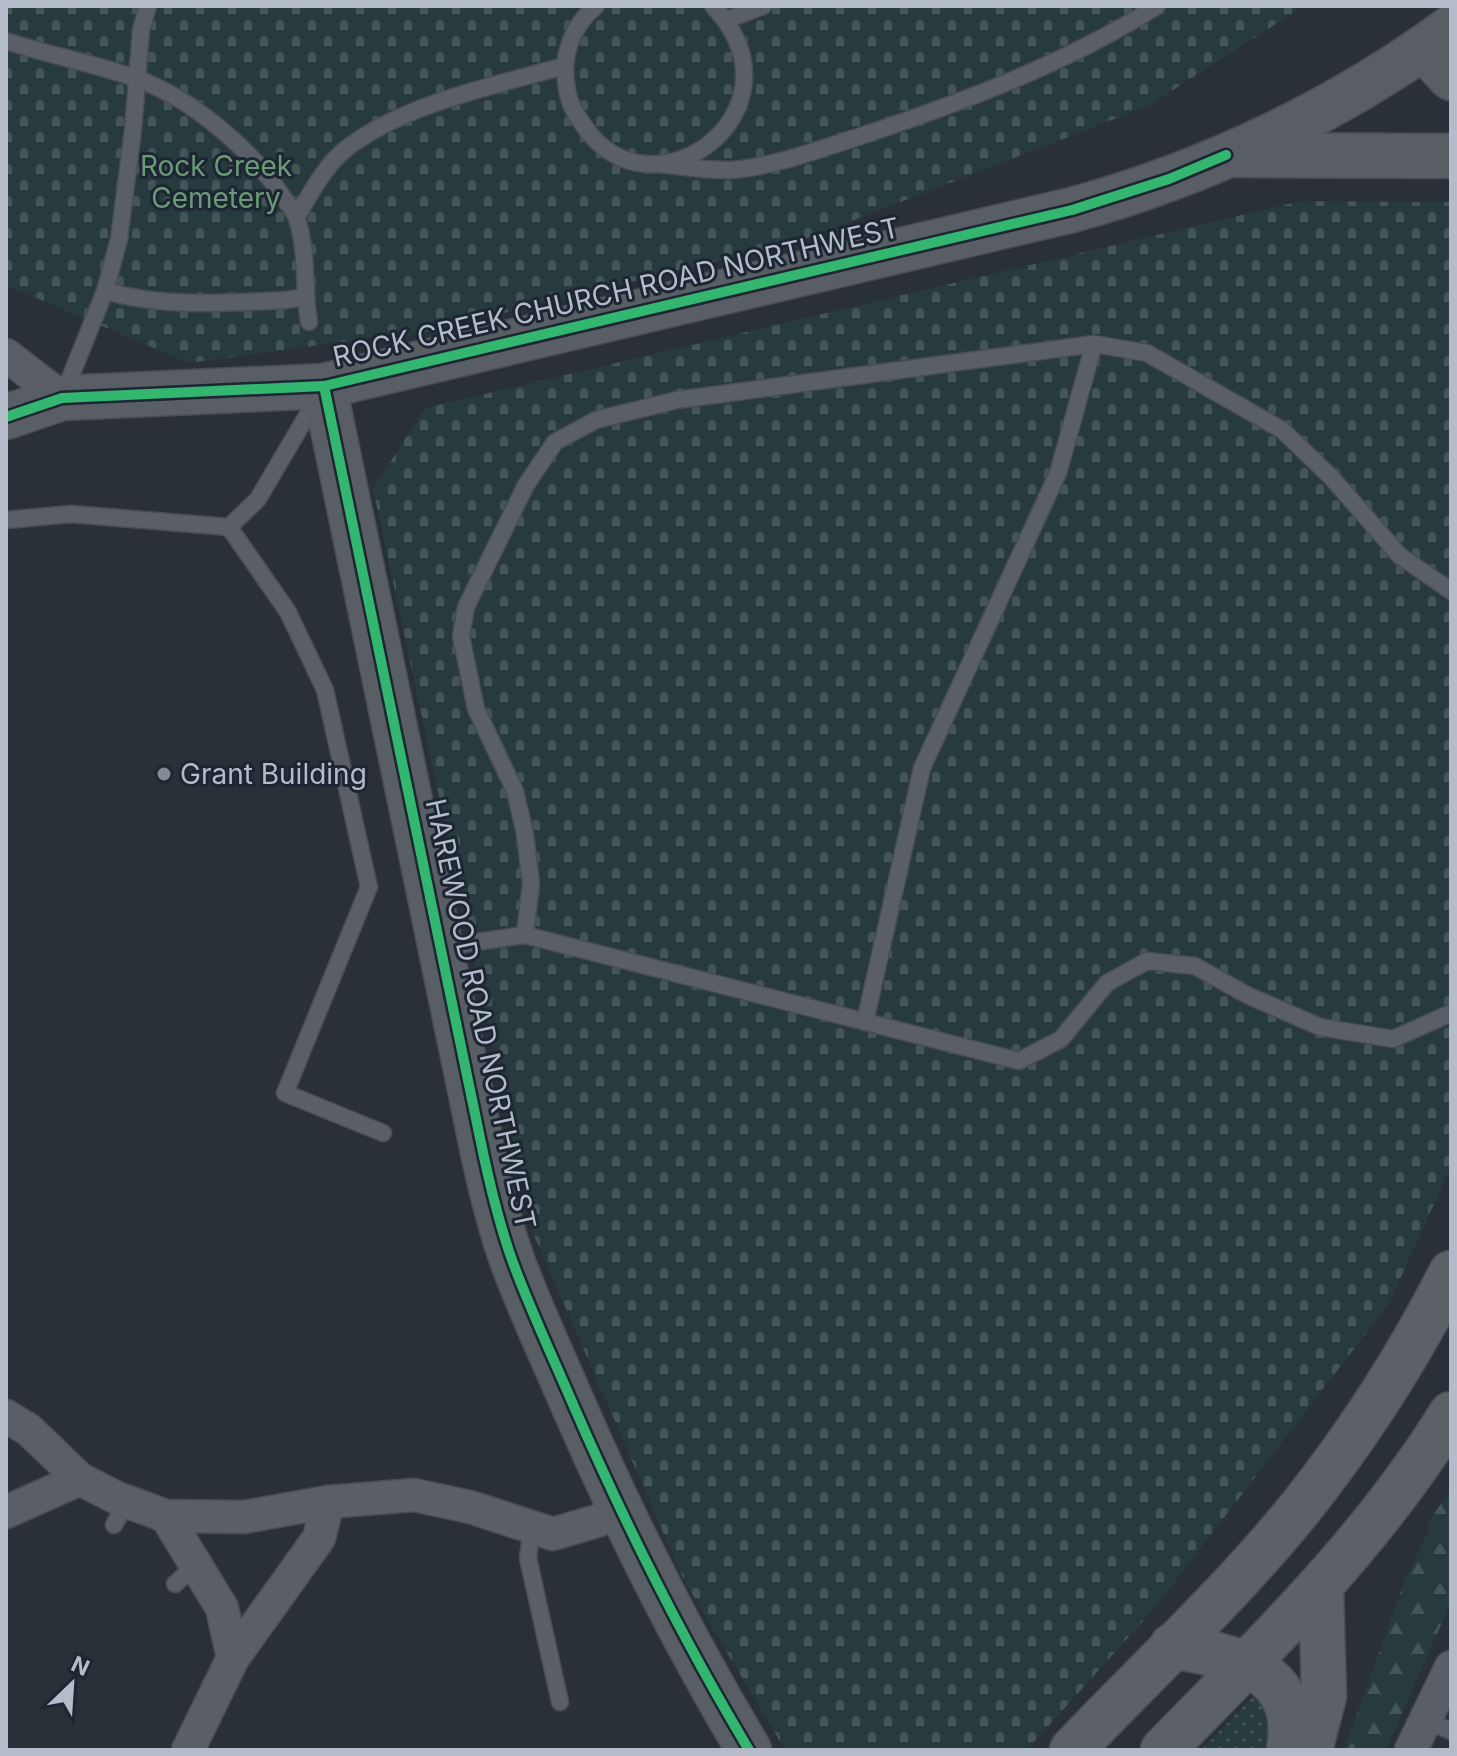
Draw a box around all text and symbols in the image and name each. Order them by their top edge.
park label: Rock Creek Cemetery [140,149,292,215]
street label: ROCK CREEK CHURCH ROAD NORTHWEST [329,210,903,374]
place label: Grant Building [180,757,367,791]
marker: Grant Building [155,765,173,783]
street label: HAREWOOD ROAD NORTHWEST [419,796,543,1232]
north arrow [32,1644,112,1724]
text: N [67,1651,94,1681]

